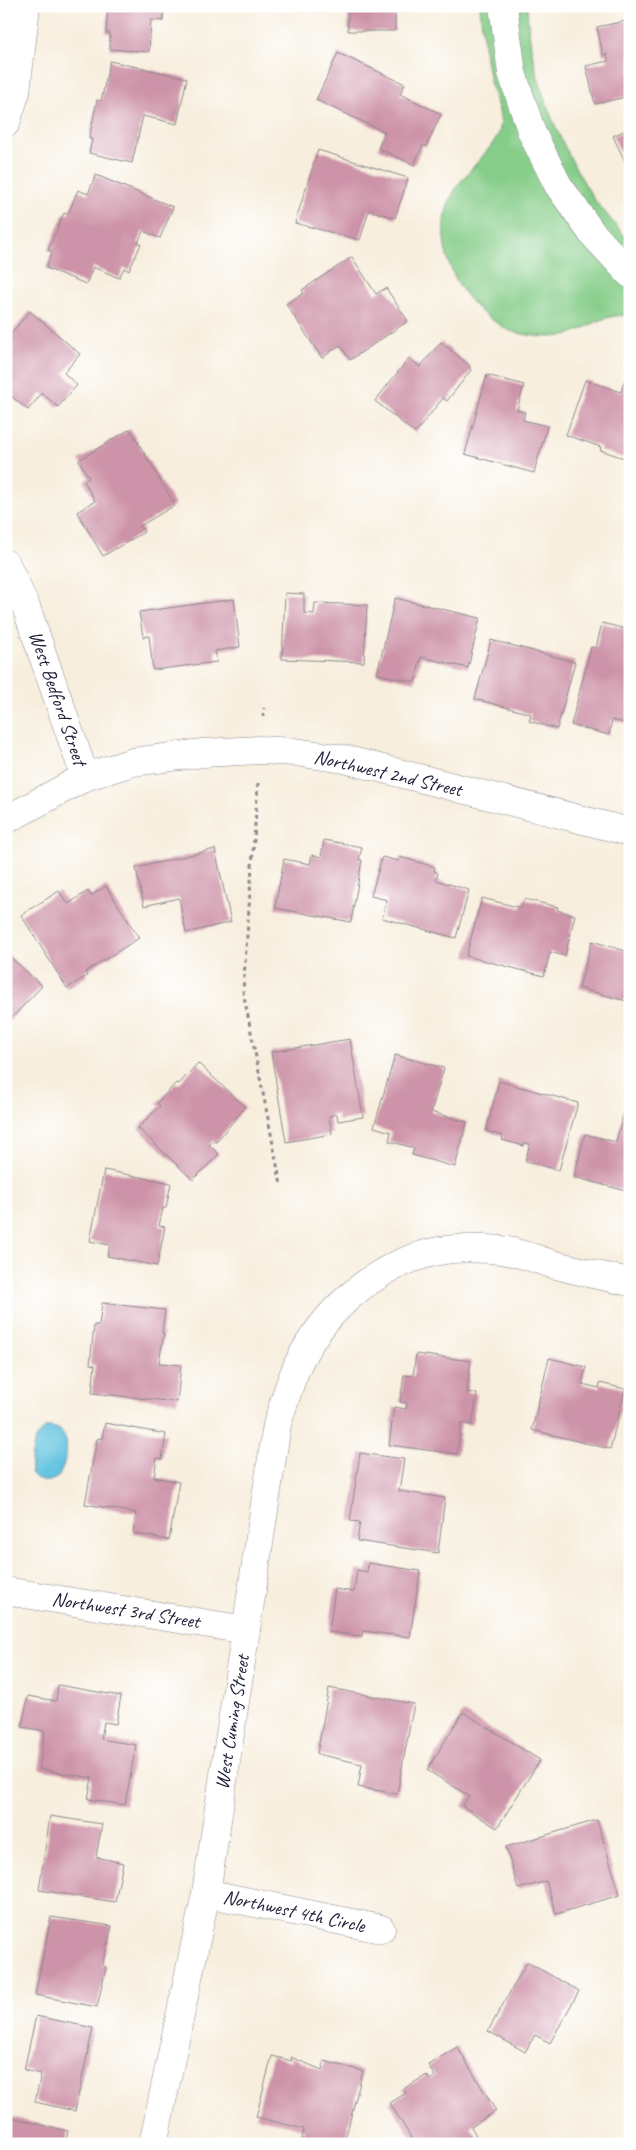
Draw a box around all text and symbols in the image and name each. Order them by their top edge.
street label: West Bedford Street [23,628,94,772]
street label: Northwest 2nd Street [312,744,467,803]
street label: Northwest 3rd Street [50,1586,204,1634]
street label: West Cuming Street [209,1651,255,1791]
street label: Northwest 4th Circle [221,1884,368,1939]

